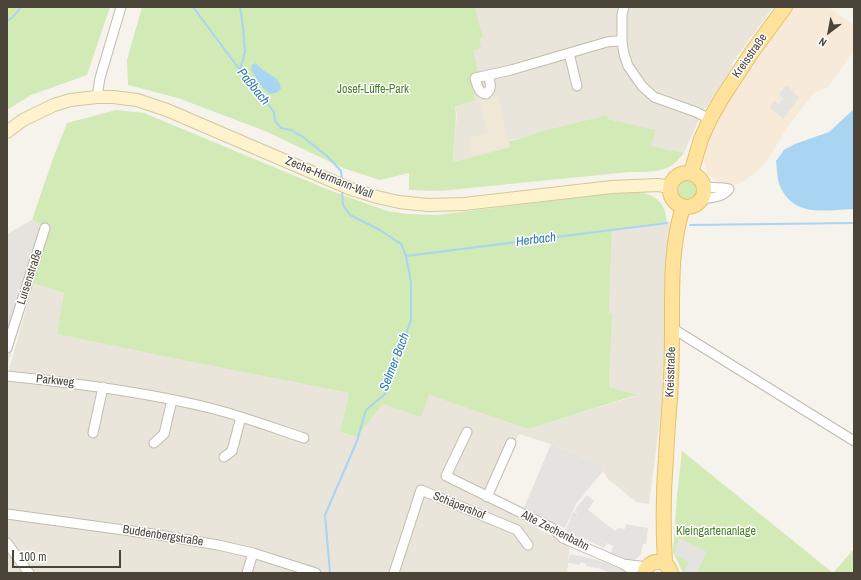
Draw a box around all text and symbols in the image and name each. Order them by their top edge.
north arrow [809,12,849,52]
street label: Kreisstraße [730,31,770,81]
text: N [816,35,829,50]
water label: Paßbach [234,66,272,108]
park label: Josef-Lüffe-Park [337,83,409,97]
street label: Zeche-Hermann-Wall [283,154,375,202]
water label: Herbach [515,230,557,250]
street label: Luisenstraße [14,247,46,307]
water label: Selmer Bach [377,331,413,393]
street label: Kreisstraße [663,346,679,398]
street label: Parkweg [35,372,75,390]
street label: Schäpershof [431,489,487,523]
street label: Alte Zechenbahn [519,508,591,554]
street label: Buddenbergstraße [122,523,204,549]
park label: Kleingartenanlage [676,525,756,539]
scale bar [14,542,123,568]
text: 100 m [19,549,46,565]

